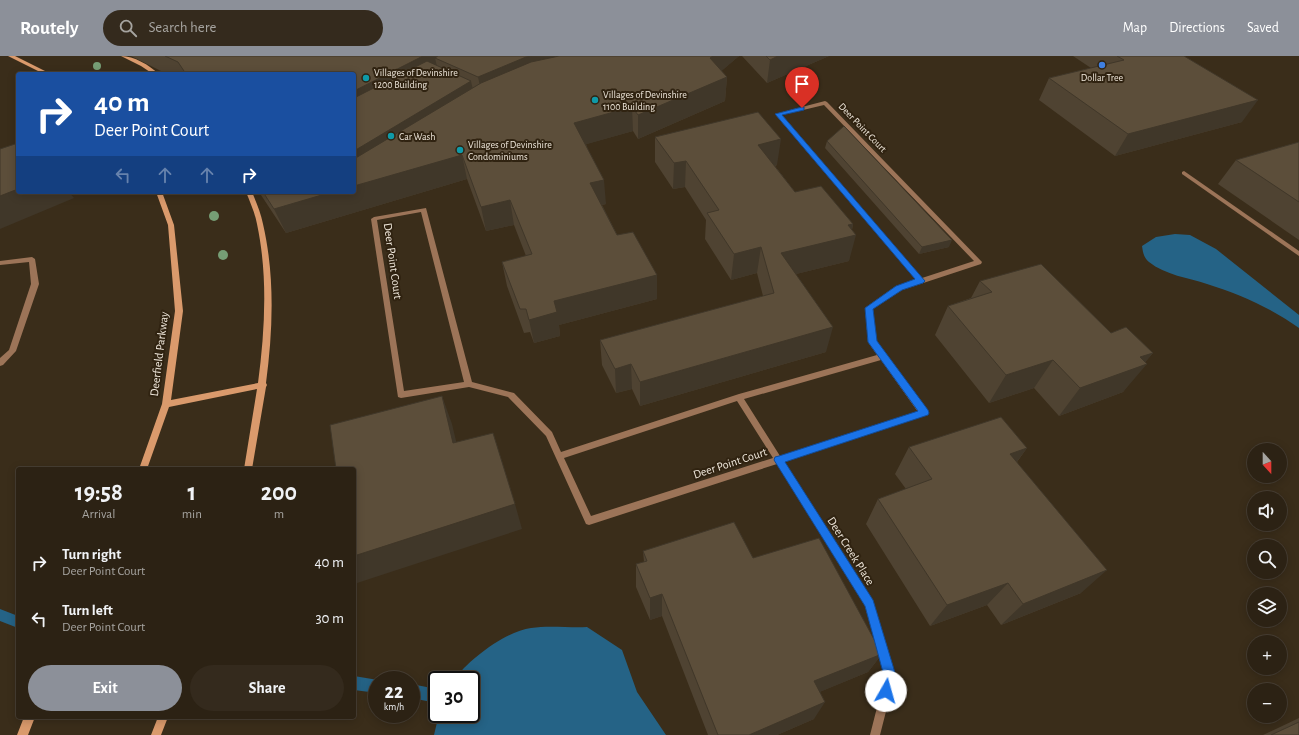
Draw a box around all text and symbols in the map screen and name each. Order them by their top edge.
search box [103,10,383,46]
icon: search [117,17,139,39]
text: Routely [20,19,79,38]
text: Search here [149,20,216,35]
text: Map [1123,21,1147,35]
text: Directions [1169,21,1225,35]
text: Saved [1247,21,1279,35]
marker: Dollar Tree [1097,60,1107,70]
pin [785,67,819,108]
place label: Villages of Devinshire 1200 Building [374,68,458,90]
marker: Villages of Devinshire 1200 Building [361,73,371,83]
icon: arrive [791,73,813,95]
place label: Dollar Tree [1081,73,1124,83]
icon: right [28,88,80,140]
text: 40 m [94,89,150,117]
place label: Villages of Devinshire 1100 Building [603,90,687,112]
marker: Villages of Devinshire 1100 Building [590,95,600,105]
street label: Deer Point Court [836,101,889,155]
text: Deer Point Court [94,122,209,140]
marker: Car Wash [386,131,396,141]
place label: Car Wash [399,132,436,142]
place label: Villages of Devinshire Condominiums [468,140,552,162]
marker: Villages of Devinshire Condominiums [455,145,465,155]
icon: left [112,164,134,186]
icon: ahead [154,164,176,186]
icon: ahead [196,164,218,186]
icon: right [238,164,260,186]
street label: Deer Point Court [382,222,404,300]
street label: Deerfield Parkway [148,311,171,397]
north arrow [1247,443,1287,483]
map controls [1247,443,1287,723]
street label: Deer Point Court [692,445,769,481]
text: 19:58 [75,481,123,505]
text: 1 [187,481,196,505]
text: 200 [261,481,297,505]
button: sound [1247,491,1287,531]
text: Arrival [82,508,116,521]
text: min [182,508,202,521]
text: m [274,508,284,521]
street label: Deer Creek Place [825,515,877,587]
button: search [1247,539,1287,579]
text: Turn right [62,547,121,562]
icon: right [28,552,50,574]
text: 40 m [314,555,344,570]
text: Deer Point Court [62,565,145,578]
button: layers [1247,587,1287,627]
text: Turn left [62,603,113,618]
icon: left [28,608,50,630]
text: 30 m [315,611,344,626]
text: Deer Point Court [62,621,145,634]
button: + [1247,635,1287,675]
button: Exit [28,665,182,711]
button: Share [190,665,344,711]
position arrow [865,670,907,712]
speed limit sign: 30 [428,671,480,723]
text: 22 [385,682,403,702]
button: − [1247,683,1287,723]
text: km/h [384,702,404,712]

